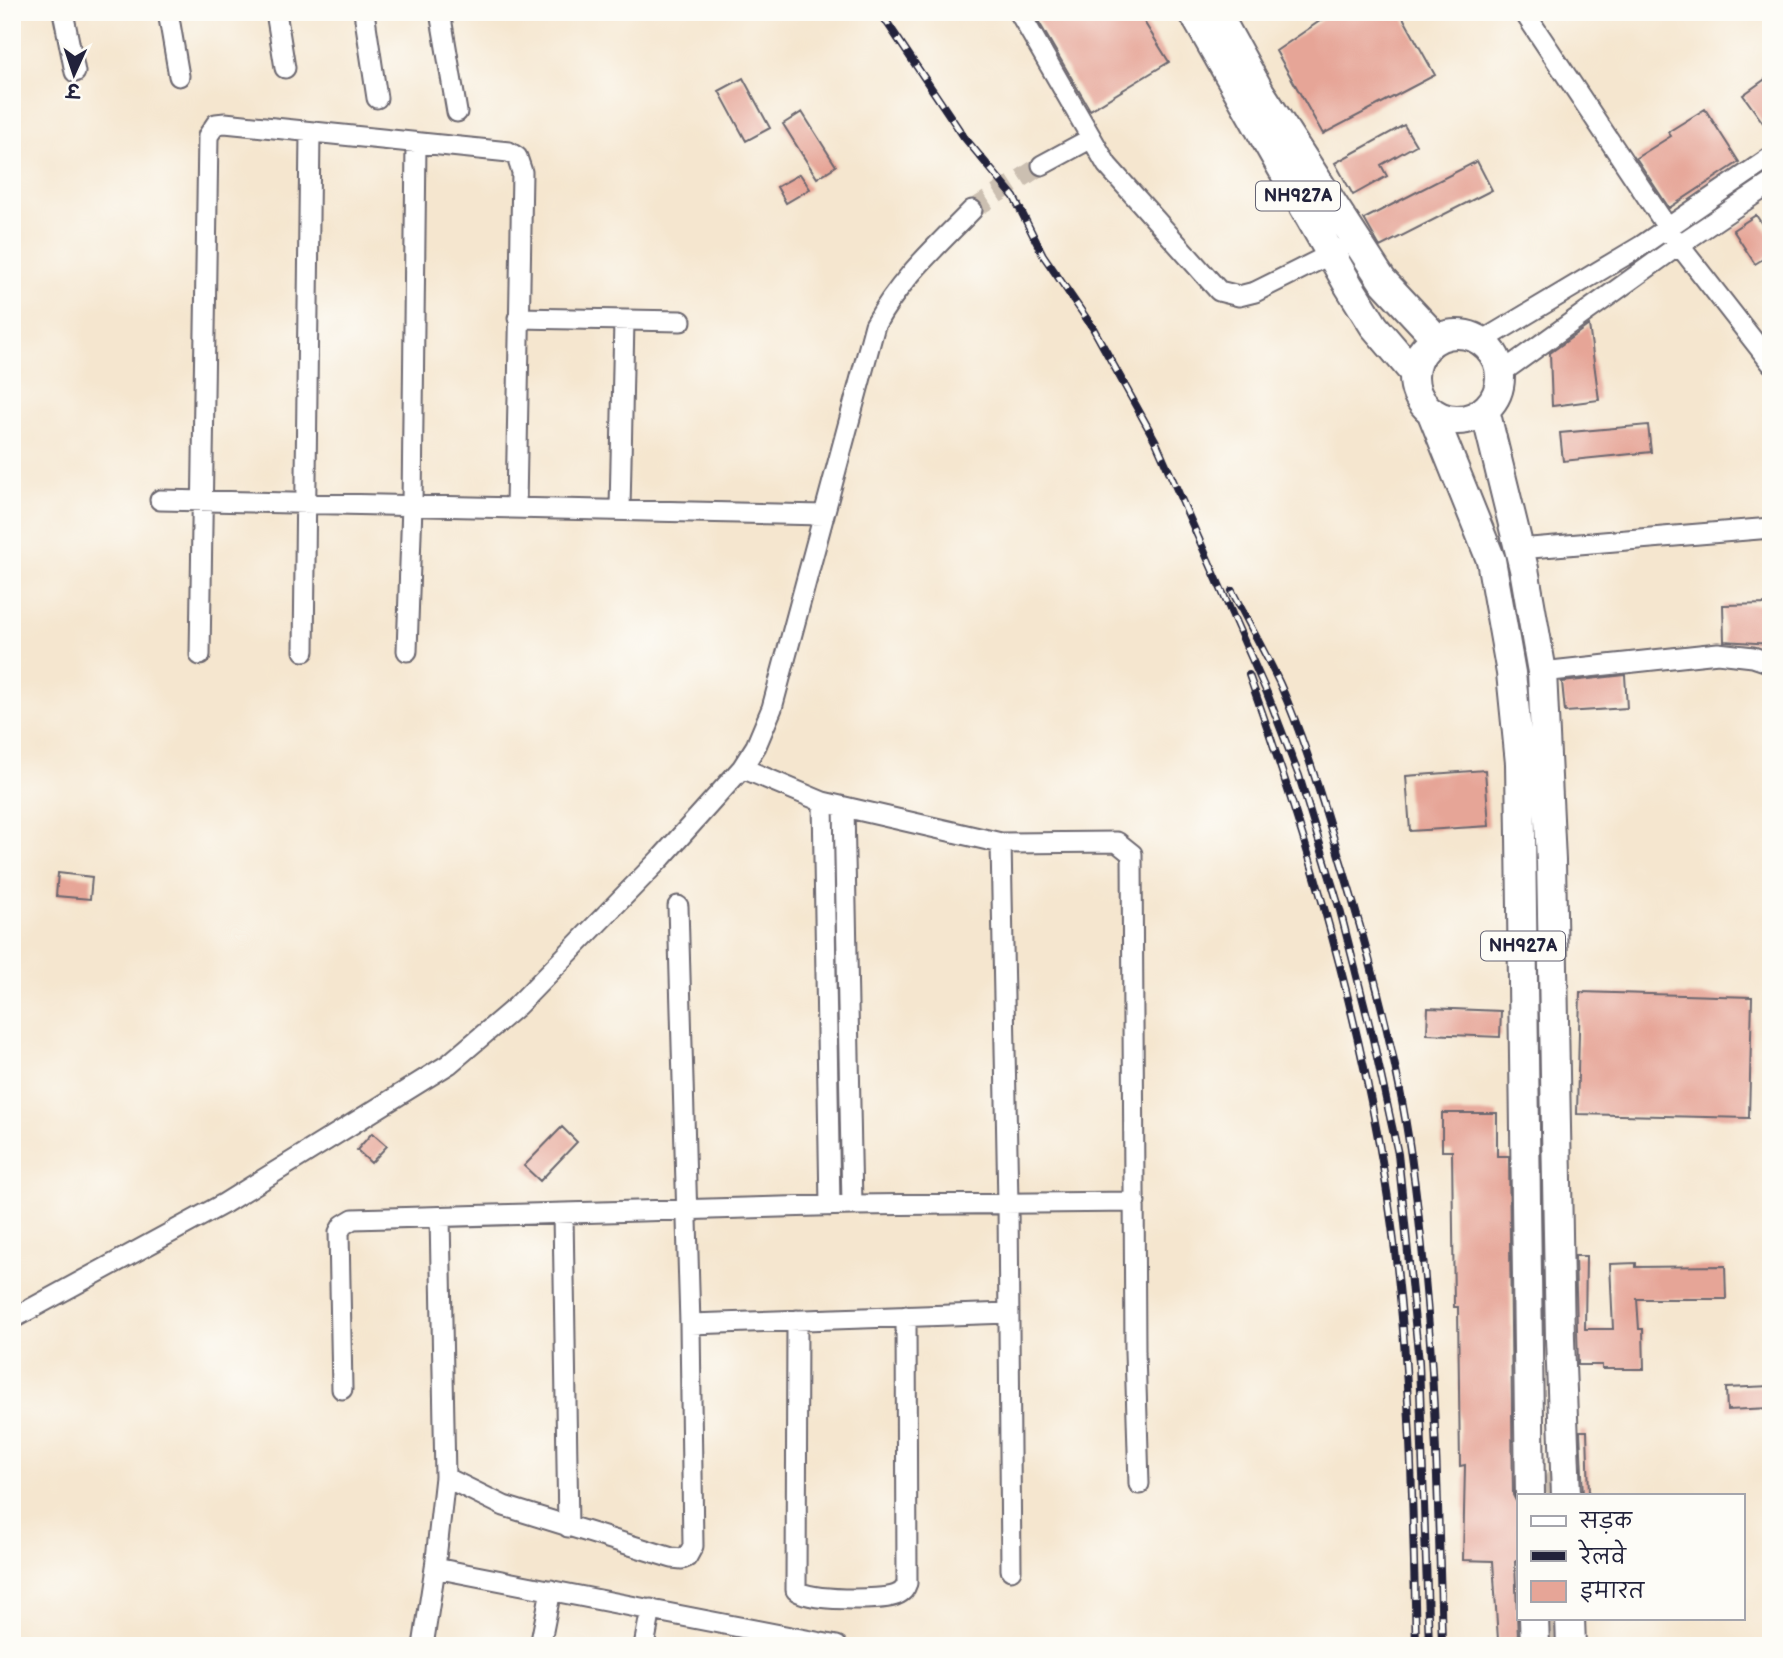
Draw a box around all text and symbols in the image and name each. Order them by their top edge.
north arrow [38,38,108,108]
text: उ [64,78,82,101]
road number: NH927A [1256,182,1340,210]
road number: NH927A [1481,931,1565,960]
legend [1517,1494,1744,1620]
text: सड़क [1579,1509,1633,1534]
text: रेलवे [1577,1539,1627,1570]
text: इमारत [1580,1579,1646,1604]

